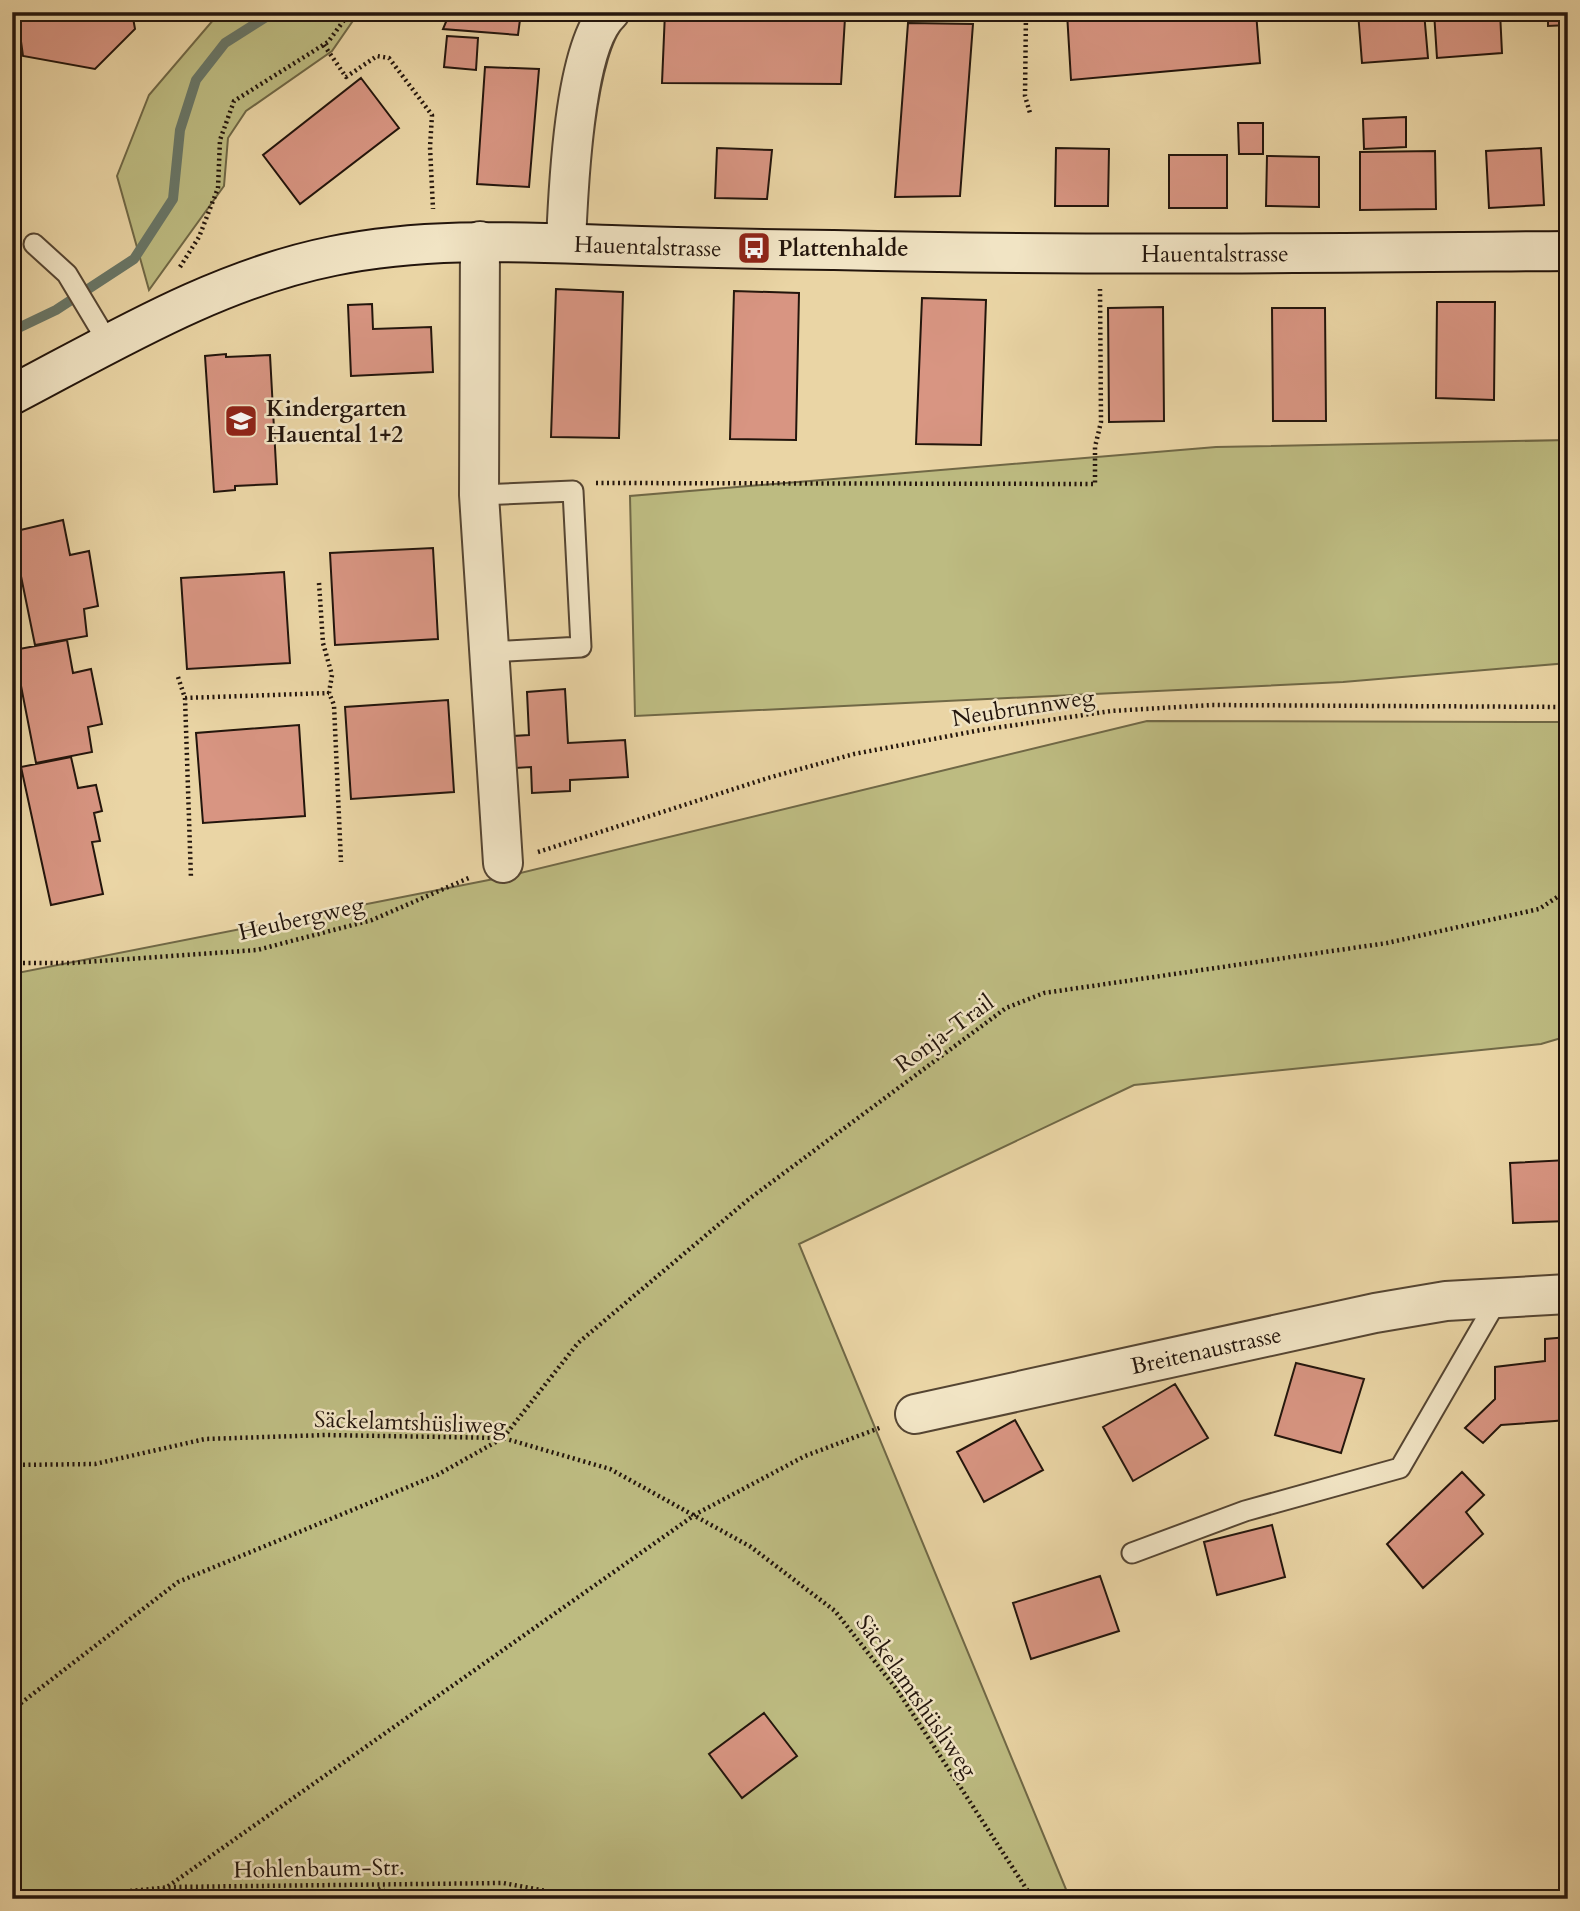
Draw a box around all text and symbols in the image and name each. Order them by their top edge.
street label: Hauentalstrasse [574,229,722,264]
bus stop icon: Plattenhalde [735,229,773,267]
place label: Plattenhalde [778,233,909,264]
street label: Hauentalstrasse [1141,238,1289,270]
place label: Kindergarten Hauental 1+2 [266,393,407,450]
school or university icon: Kindergarten Hauental 1+2 [222,402,260,440]
street label: Neubrunnweg [950,681,1097,734]
street label: Heubergweg [235,889,367,948]
street label: Ronja-Trail [888,987,1000,1080]
street label: Breitenaustrasse [1128,1319,1284,1382]
street label: Säckelamtshüsliweg [313,1404,507,1441]
street label: Säckelamtshüsliweg [849,1609,984,1784]
street label: Hohlenbaum-Str. [233,1852,405,1885]

